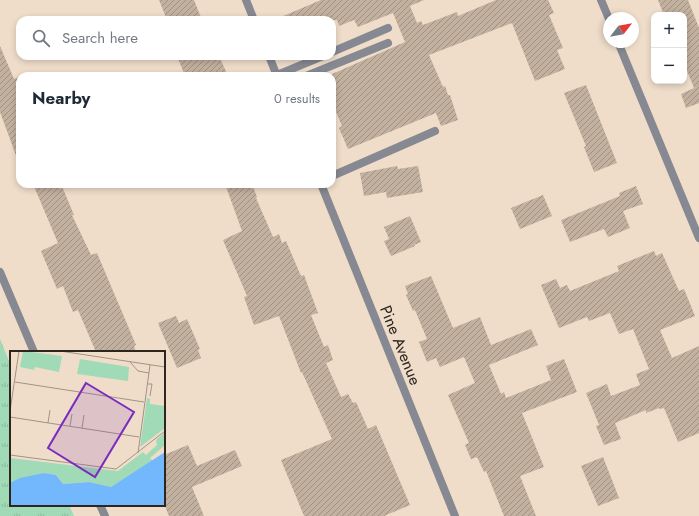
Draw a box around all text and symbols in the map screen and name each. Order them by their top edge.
north arrow [603,12,639,48]
map controls [651,12,687,84]
button: + [651,12,687,48]
search box [16,16,336,60]
icon: search [30,27,52,49]
text: Search here [62,27,138,49]
button: − [651,48,687,84]
text: Nearby [32,86,90,110]
text: 0 results [274,89,320,108]
street label: Pine Avenue [374,302,427,389]
inset map [10,351,165,506]

